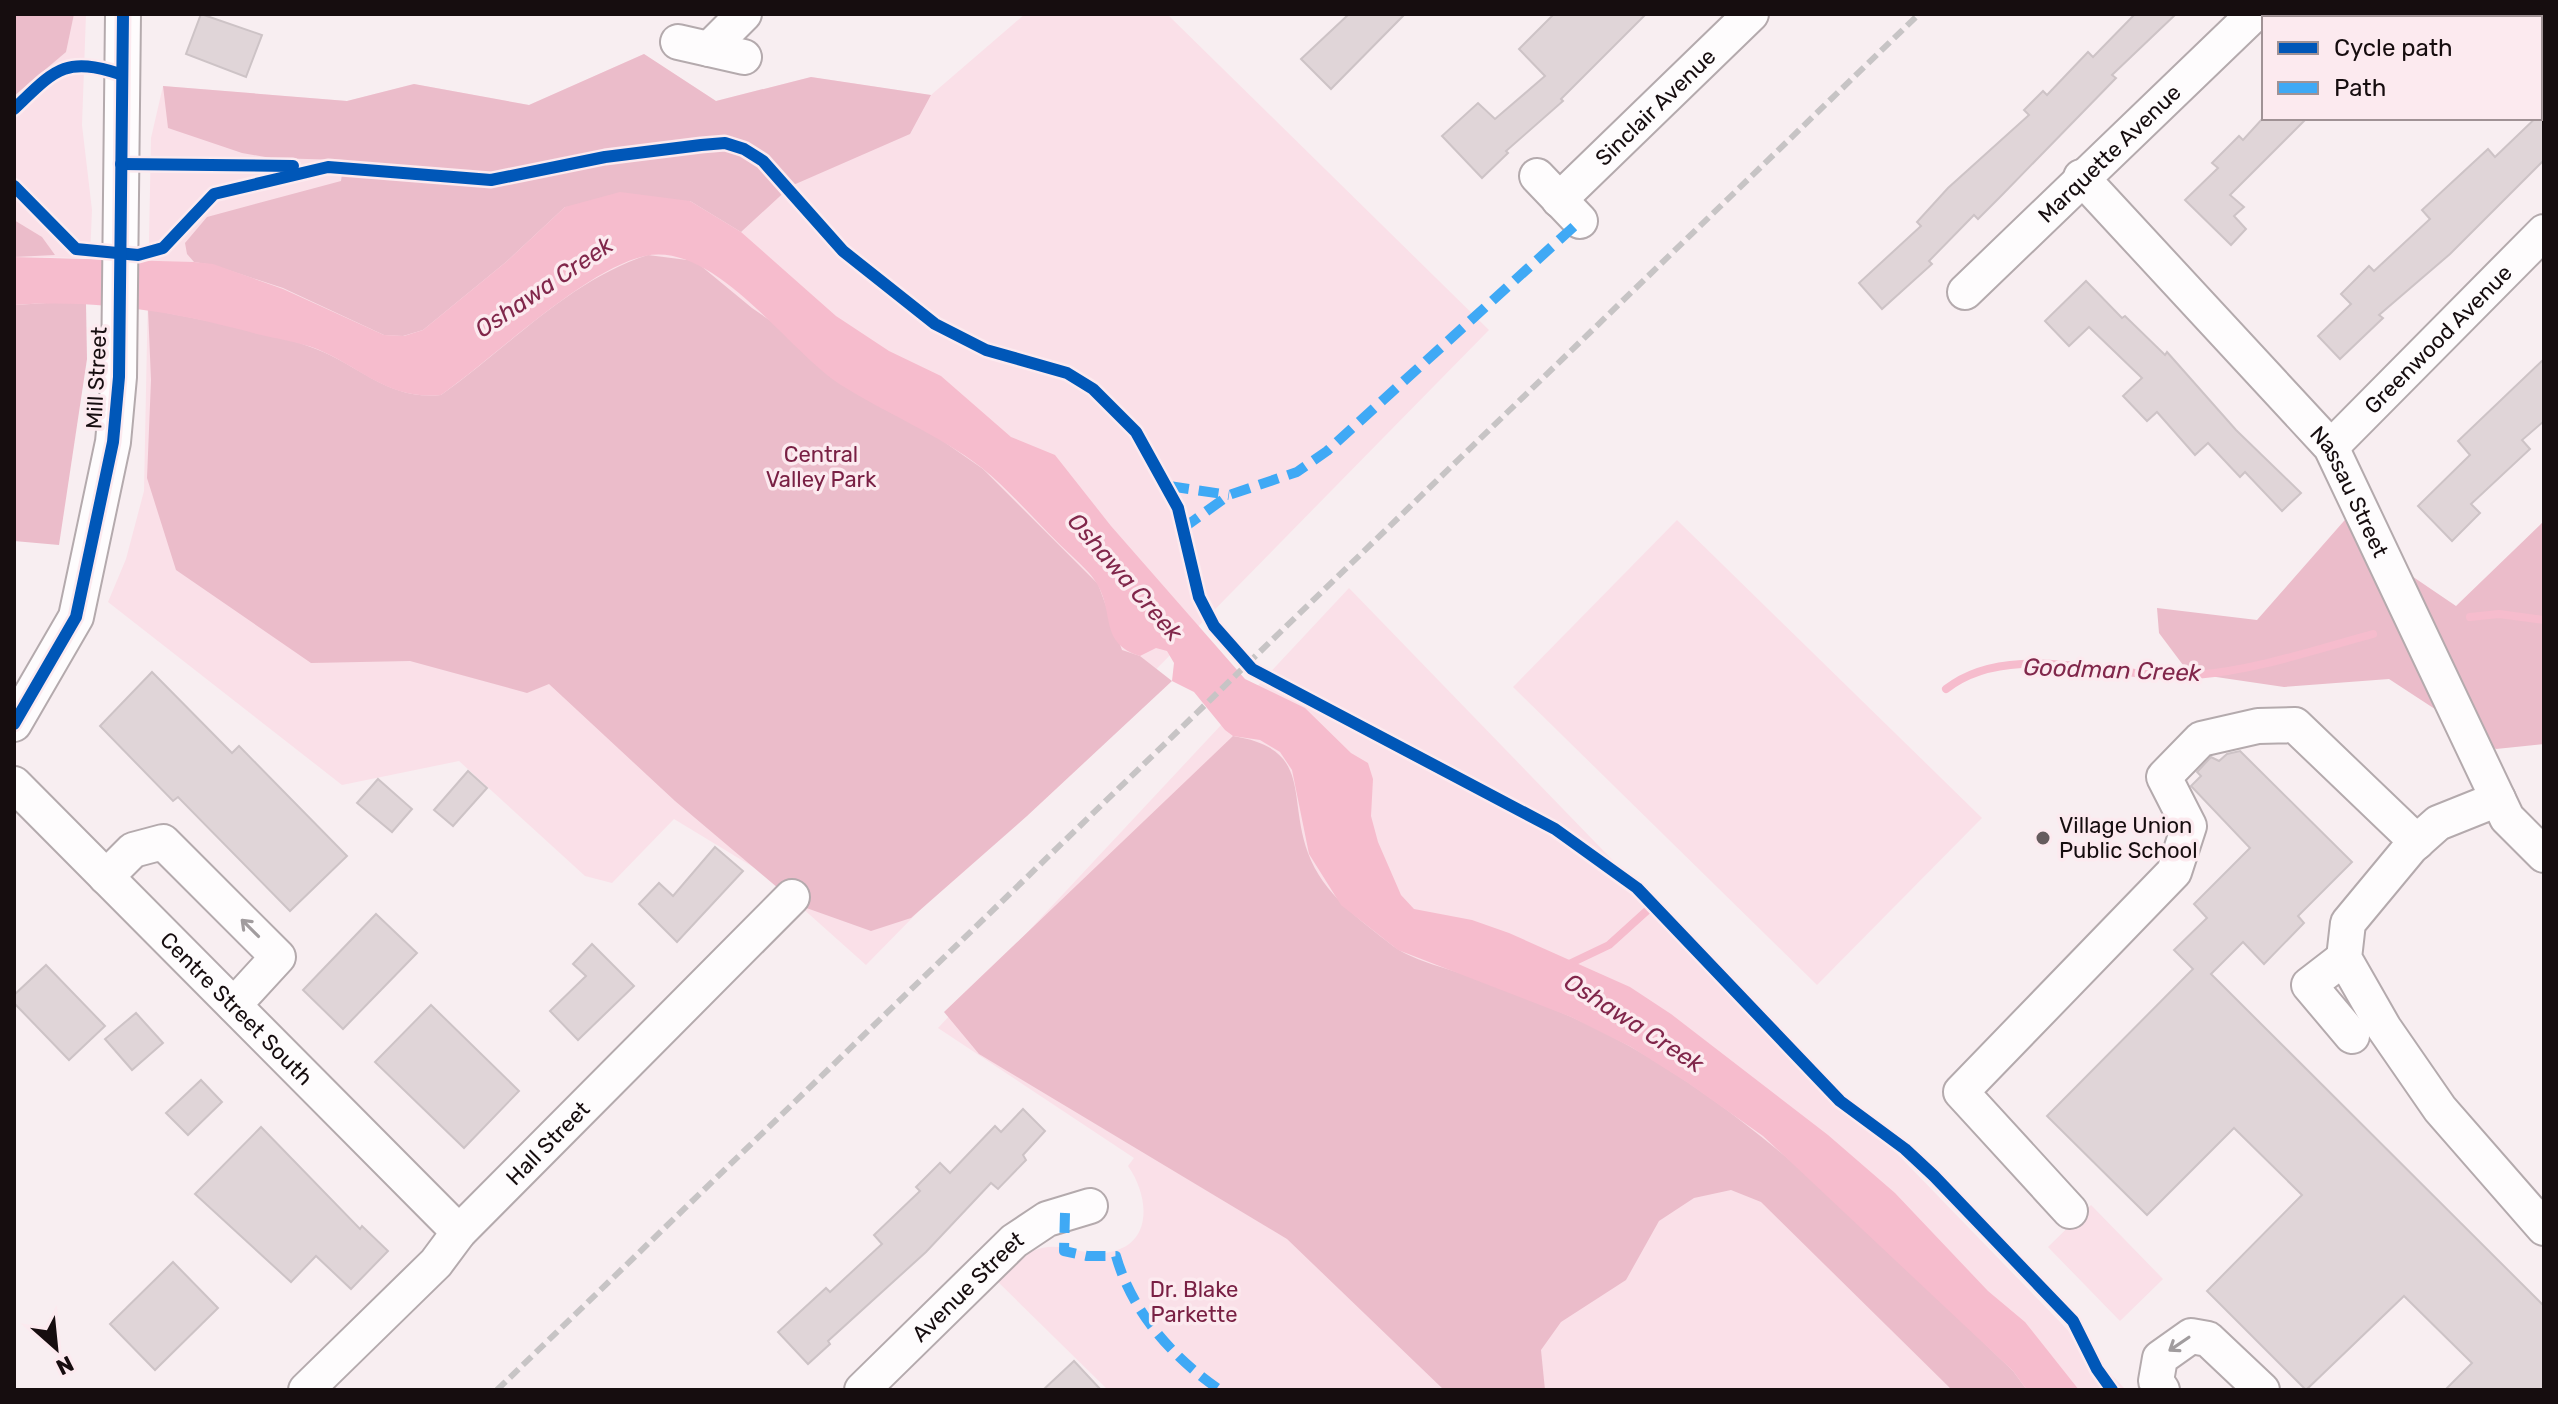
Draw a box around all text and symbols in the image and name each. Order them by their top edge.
legend [2262,16,2542,120]
text: Cycle path [2334,34,2453,62]
street label: Sinclair Avenue [1590,43,1721,171]
text: Path [2334,74,2386,102]
street label: Marquette Avenue [2032,79,2187,229]
water label: Oshawa Creek [470,230,619,344]
street label: Greenwood Avenue [2359,259,2518,419]
street label: Mill Street [80,326,113,430]
street label: Nassau Street [2304,420,2394,562]
park label: Central Valley Park [766,441,877,493]
water label: Oshawa Creek [1062,507,1189,647]
water label: Goodman Creek [2022,653,2202,687]
place label: Village Union Public School [2059,812,2198,864]
marker: Village Union Public School [2034,829,2052,847]
one-way arrow [241,919,260,938]
street label: Centre Street South [154,926,318,1091]
water label: Oshawa Creek [1559,968,1709,1079]
street label: Hall Street [500,1095,596,1191]
street label: Avenue Street [906,1225,1029,1348]
park label: Dr. Blake Parkette [1150,1276,1238,1328]
north arrow [16,1308,96,1388]
one-way arrow [2169,1336,2191,1352]
text: N [52,1350,78,1381]

